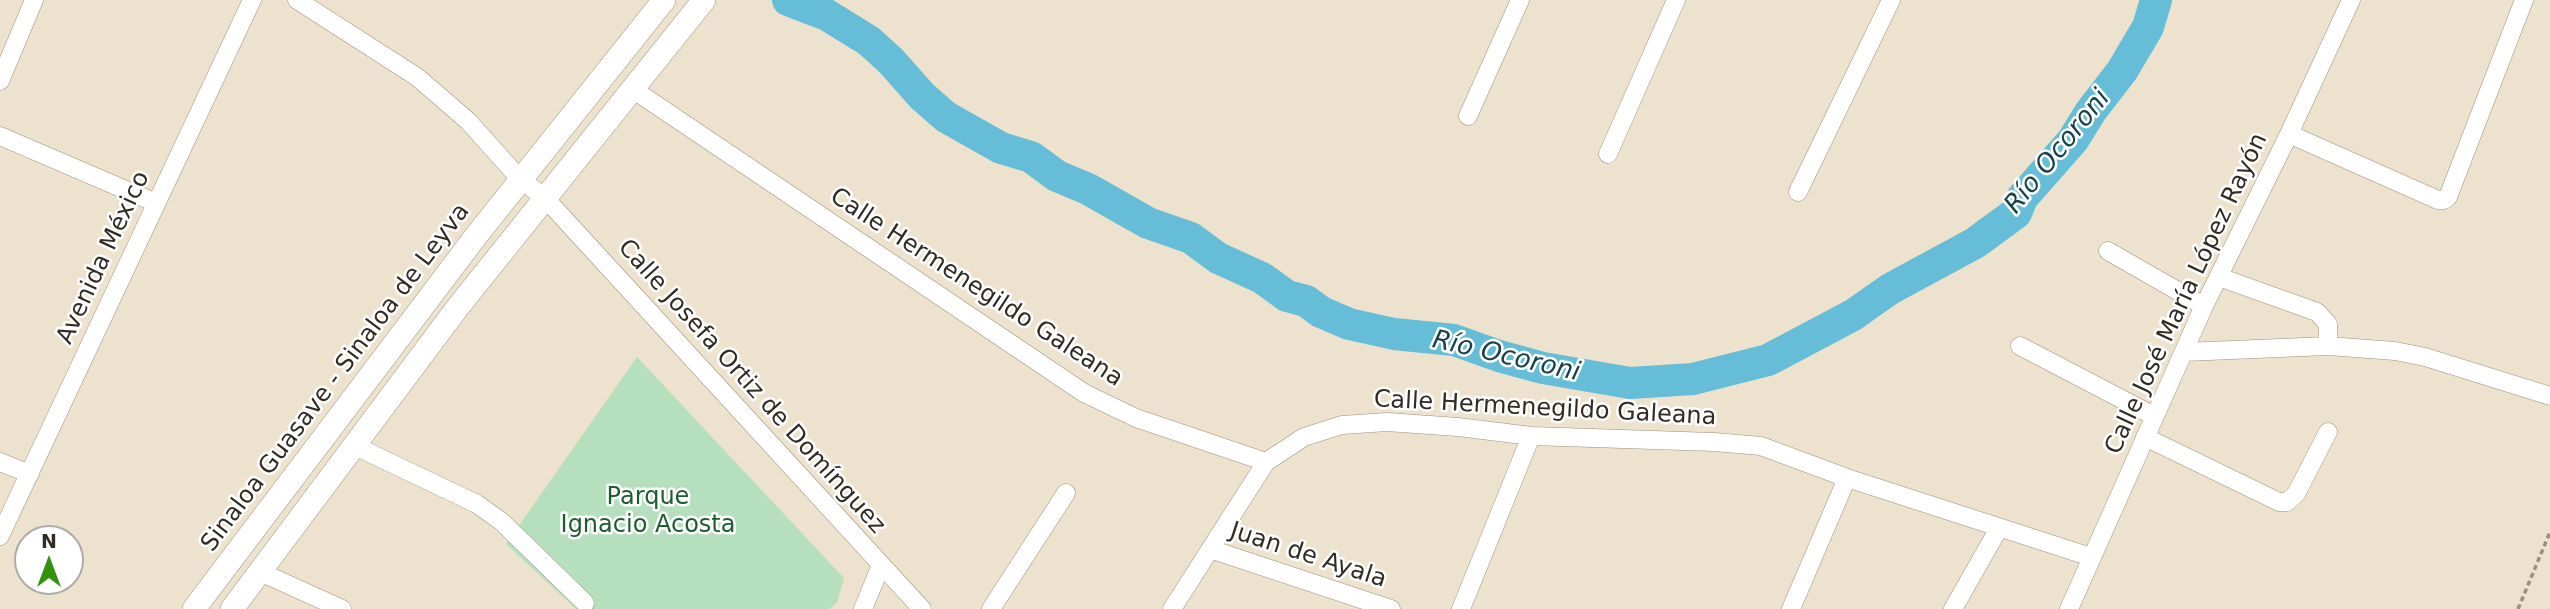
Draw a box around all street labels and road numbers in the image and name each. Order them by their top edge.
street label: Calle José María López Rayón [2100,129,2274,459]
street label: Avenida México [51,167,157,349]
street label: Calle Hermenegildo Galeana [824,183,1128,393]
street label: Sinaloa Guasave - Sinaloa de Leyva [196,198,476,558]
street label: Calle Josefa Ortiz de Domínguez [611,234,891,540]
street label: Calle Hermenegildo Galeana [1373,386,1717,432]
street label: Juan de Ayala [1226,517,1390,595]

